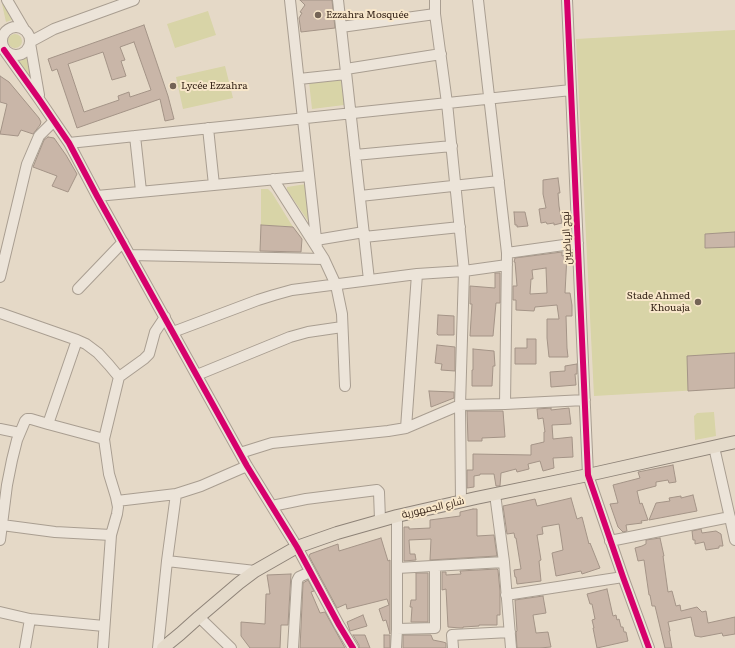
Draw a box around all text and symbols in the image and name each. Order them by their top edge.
place label: Ezzahra Mosquée [326,9,409,21]
marker: Ezzahra Mosquée [313,10,323,20]
place label: Lycée Ezzahra [181,80,248,92]
marker: Lycée Ezzahra [168,81,178,91]
street label: نهج الرياضيين [560,211,574,265]
place label: Stade Ahmed Khouaja [627,290,690,314]
marker: Stade Ahmed Khouaja [693,297,703,307]
street label: شارع الجمهورية [401,495,465,521]

